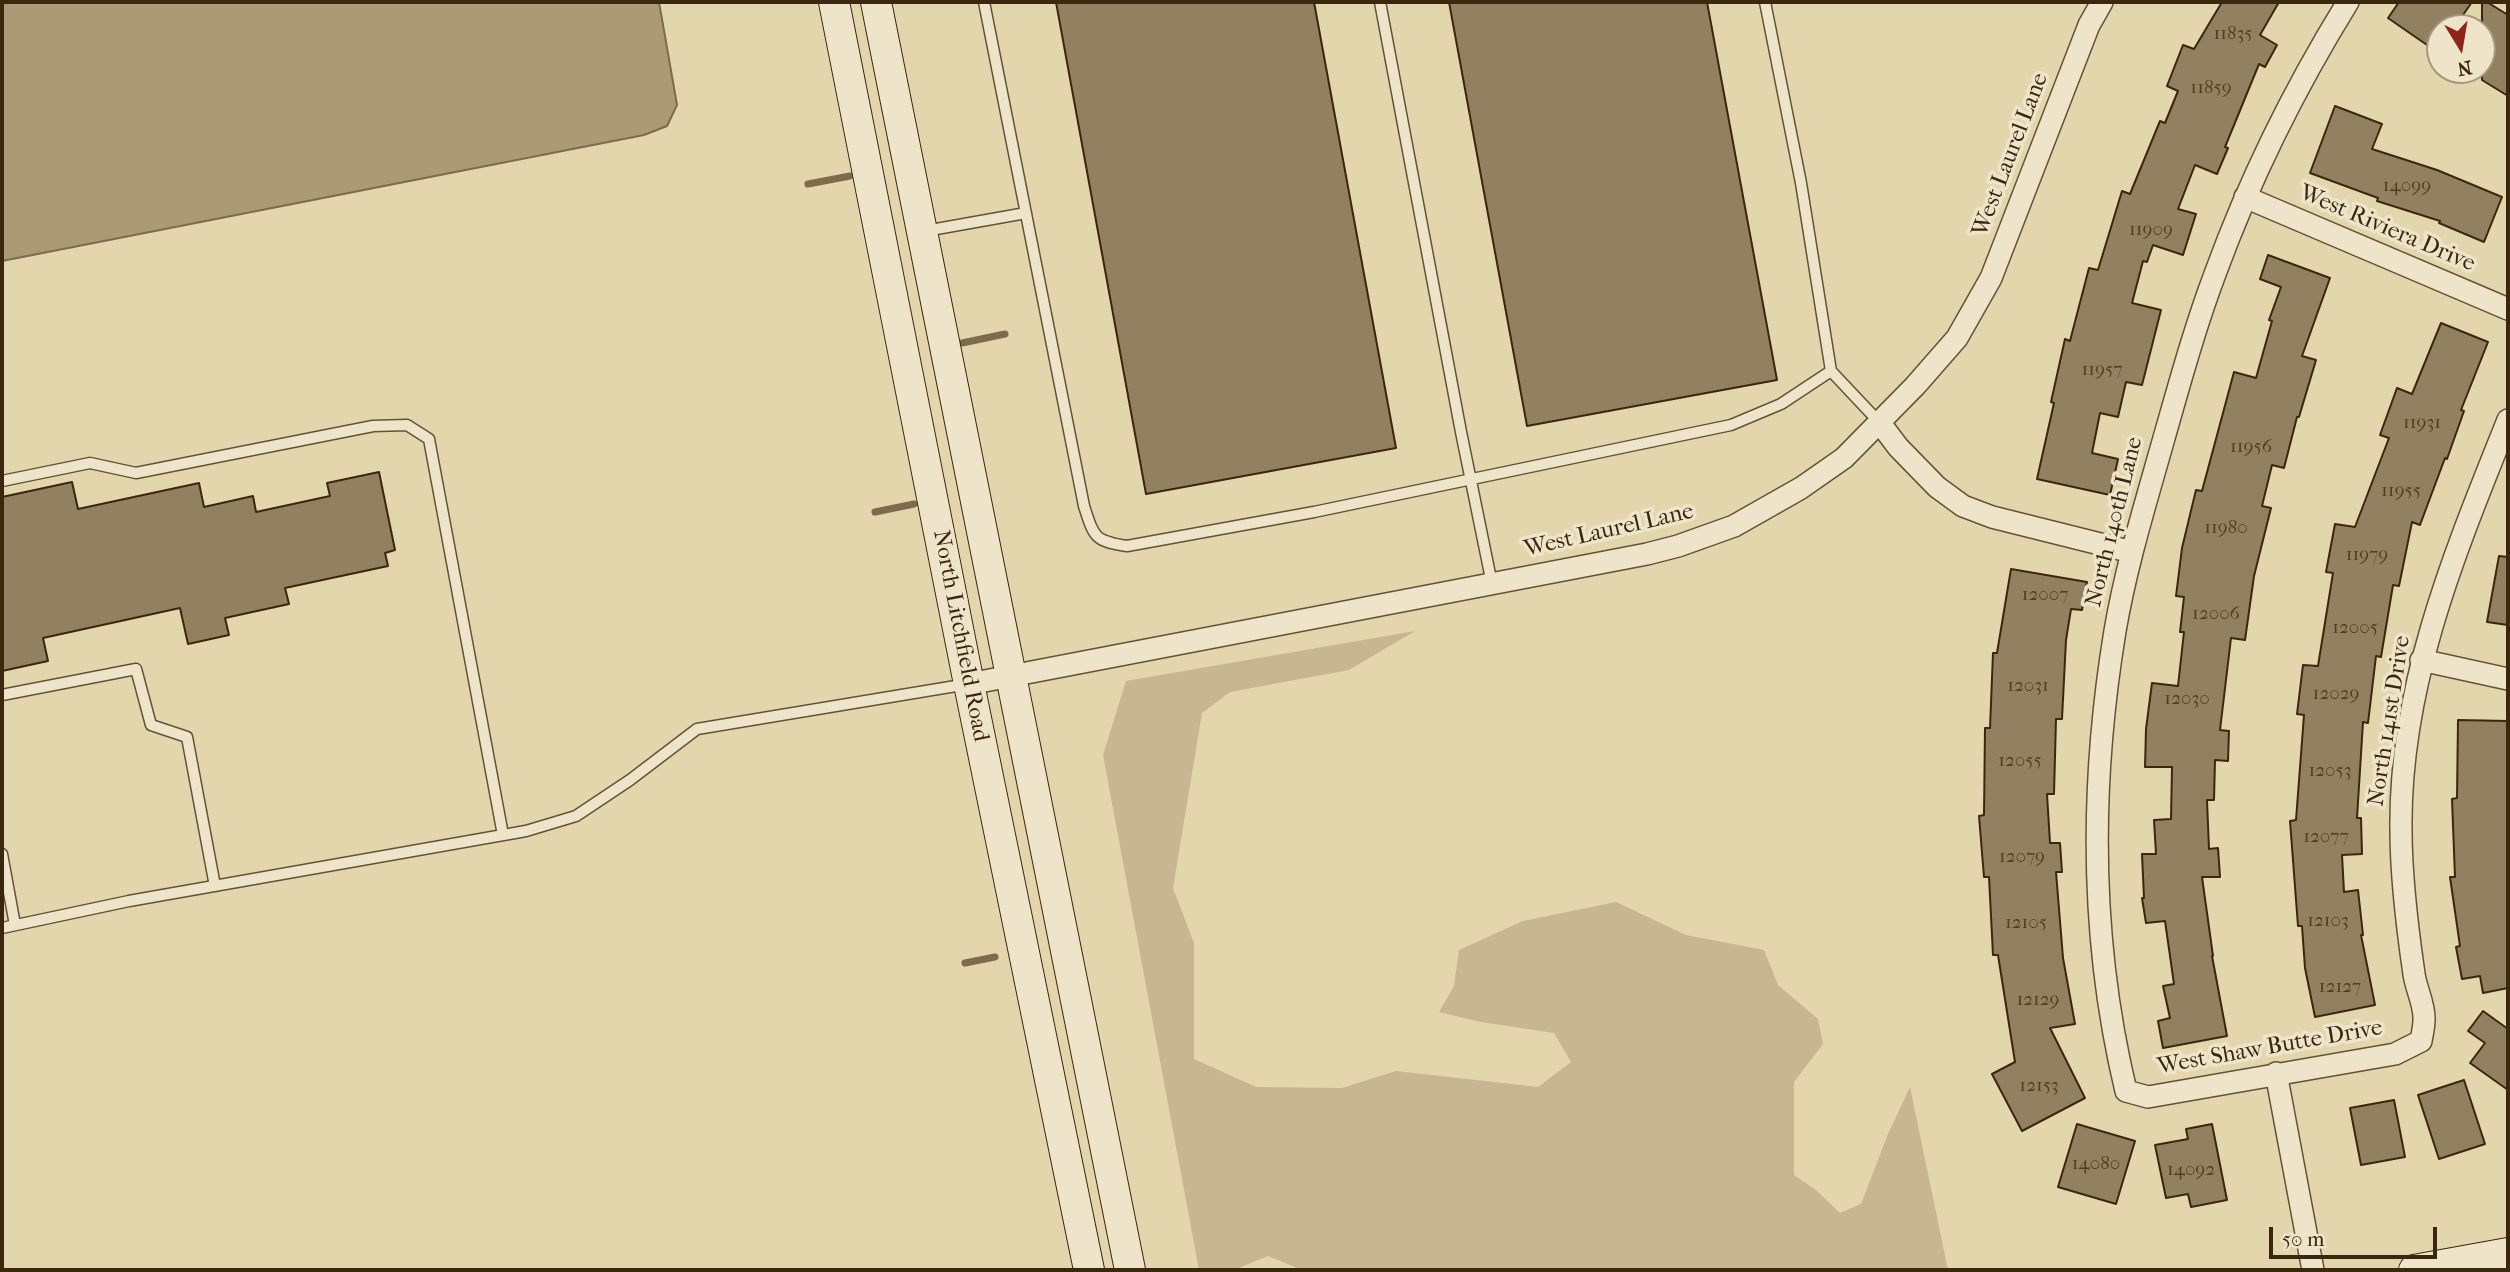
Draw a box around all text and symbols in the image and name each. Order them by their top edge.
north arrow [2426,14,2496,84]
house number: 11835 [2213,23,2253,45]
text: N [2455,55,2474,80]
street label: West Laurel Lane [1967,69,2055,241]
house number: 11859 [2190,77,2232,99]
house number: 14099 [2383,175,2431,197]
street label: West Riviera Drive [2295,180,2479,278]
house number: 11909 [2129,219,2173,241]
house number: 11957 [2082,359,2122,381]
house number: 11931 [2403,412,2441,434]
street label: North 140th Lane [2081,434,2149,610]
house number: 11956 [2230,436,2272,458]
house number: 11955 [2381,480,2421,502]
street label: West Laurel Lane [1522,498,1696,564]
house number: 11980 [2204,517,2248,539]
street label: North Litchfield Road [926,528,994,744]
house number: 11979 [2346,544,2388,566]
house number: 12007 [2022,584,2068,606]
house number: 12006 [2192,603,2240,625]
house number: 12005 [2332,617,2378,639]
street label: North 141st Drive [2363,634,2417,808]
house number: 12031 [2007,675,2049,697]
house number: 12029 [2313,683,2359,705]
house number: 12030 [2164,688,2210,710]
house number: 12055 [1998,750,2042,772]
house number: 12053 [2308,760,2352,782]
house number: 12077 [2303,826,2349,848]
house number: 12079 [1999,846,2045,868]
house number: 12103 [2307,910,2349,932]
house number: 12105 [2005,912,2047,934]
house number: 12127 [2319,976,2361,998]
house number: 12129 [2016,989,2060,1011]
street label: West Shaw Butte Drive [2155,1015,2385,1081]
house number: 12153 [2019,1075,2059,1097]
house number: 14080 [2072,1153,2120,1175]
house number: 14092 [2167,1159,2215,1181]
scale bar [2272,1212,2440,1256]
text: 50 m [2282,1227,2325,1251]

